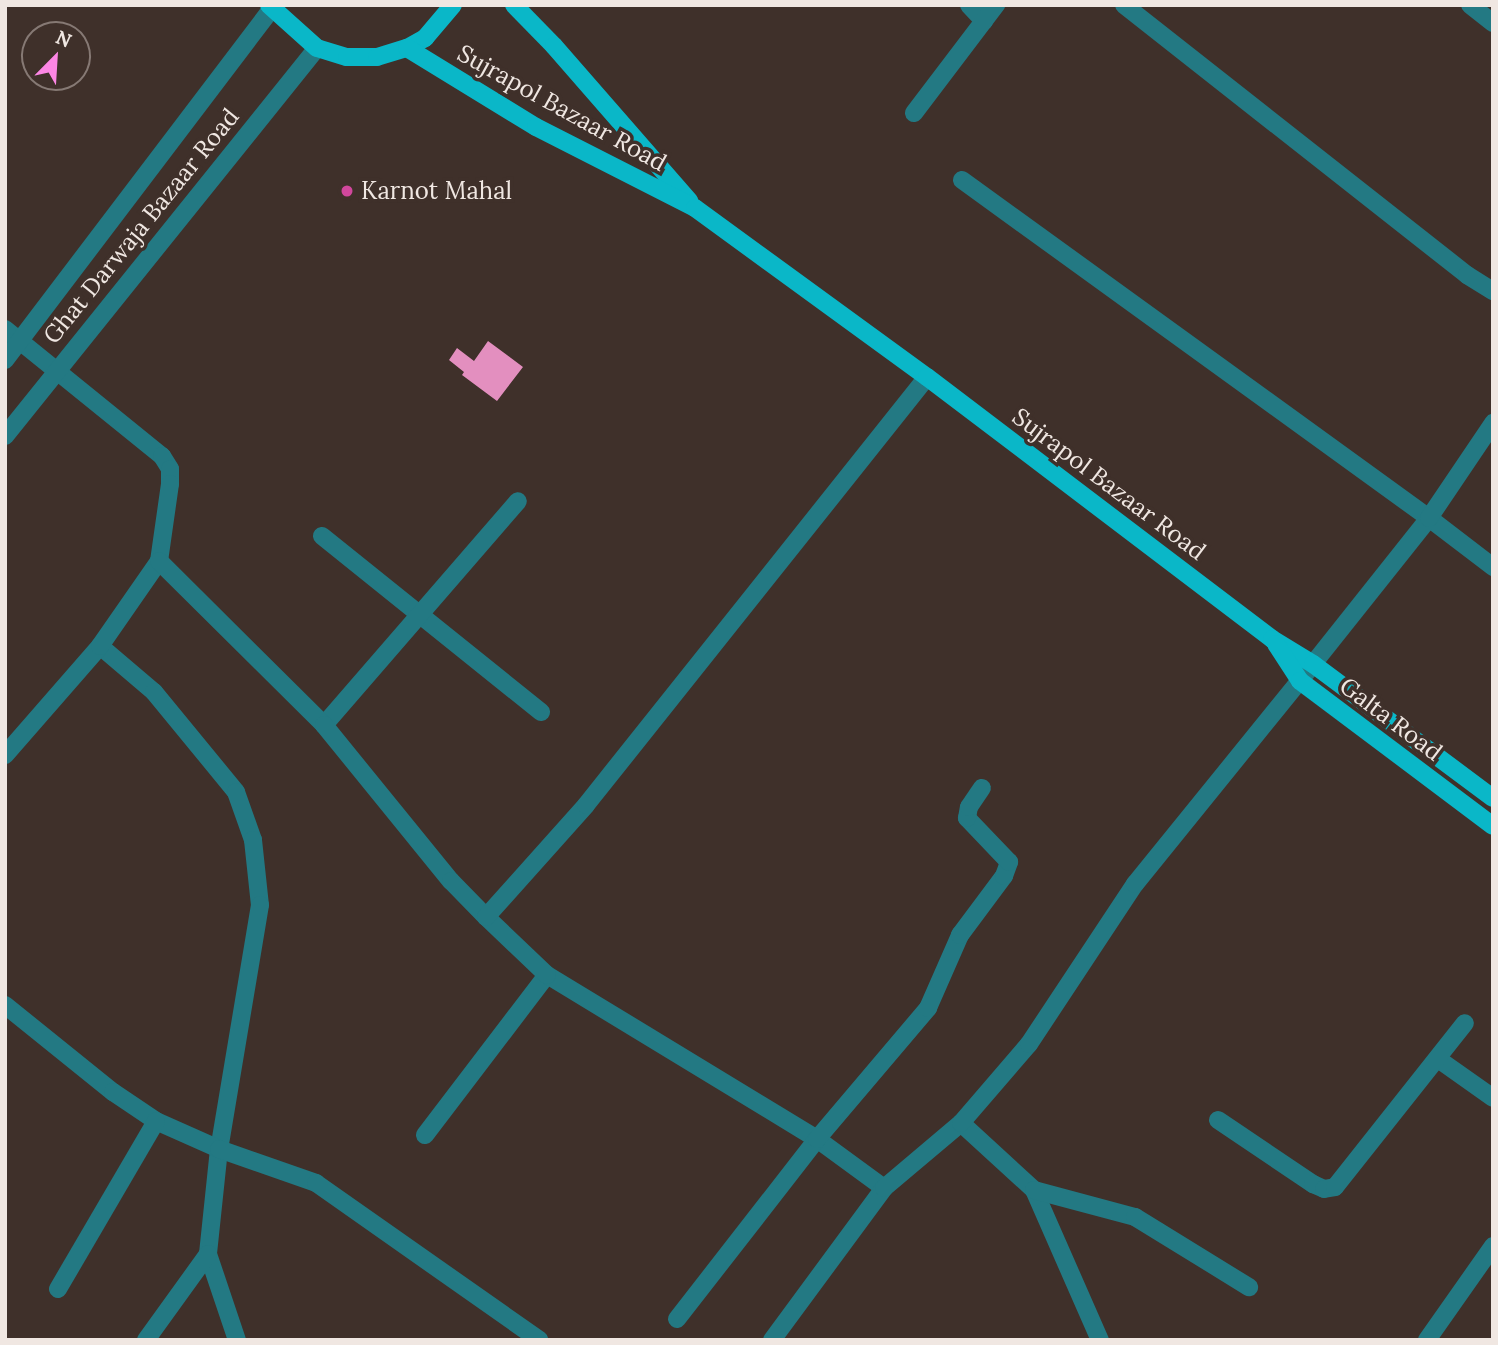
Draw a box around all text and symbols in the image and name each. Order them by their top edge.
north arrow [21,21,91,91]
text: N [52,25,75,53]
street label: Sujrapol Bazaar Road [452,39,672,177]
street label: Ghat Darwaja Bazaar Road [37,103,245,349]
place label: Karnot Mahal [361,177,512,205]
marker: Karnot Mahal [339,183,355,199]
street label: Sujrapol Bazaar Road [1007,402,1211,566]
street label: Galta Road [1334,671,1448,767]

